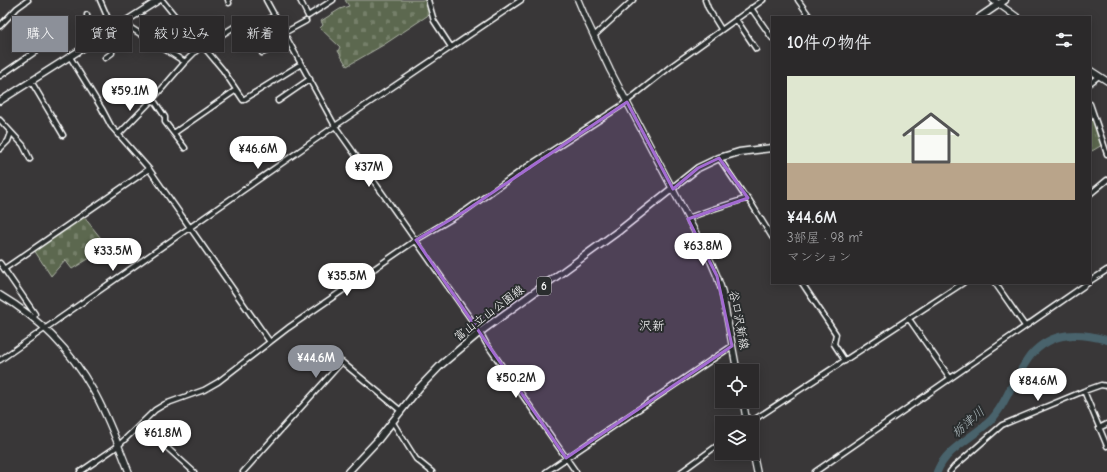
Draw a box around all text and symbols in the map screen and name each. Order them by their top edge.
chip: 購入 [12,16,68,52]
chip: 賃貸 [76,16,132,52]
chip: 絞り込み [140,16,224,52]
chip: 新着 [232,16,288,52]
icon: filters [1053,29,1075,51]
text: 10件の物件 [787,33,871,52]
pin: ¥59.1M [97,78,163,112]
text: ¥59.1M [111,83,149,98]
icon: home [895,102,967,174]
pin: ¥46.6M [225,136,291,170]
text: ¥46.6M [239,141,277,156]
pin: ¥37M [345,154,393,188]
text: ¥37M [354,159,384,174]
text: ¥44.6M [787,208,837,227]
text: 3部屋 · 98 m² [787,230,862,245]
pin: ¥63.8M [670,233,736,267]
pin: ¥33.5M [80,238,146,272]
text: ¥63.8M [683,238,723,253]
text: ¥33.5M [94,243,132,258]
text: マンション [787,249,851,264]
pin: ¥35.5M [314,263,380,297]
text: ¥35.5M [327,268,367,283]
road number: 6 [537,277,551,295]
street label: 富山立山公園線 [451,282,527,344]
street label: 谷口沢新線 [726,289,752,351]
district label: 沢新 [639,318,665,333]
pin: ¥44.6M [283,345,349,379]
text: ¥44.6M [297,350,335,365]
map controls [715,364,759,460]
button: locate [715,364,759,408]
pin: ¥50.2M [483,365,549,399]
pin: ¥84.6M [1005,368,1071,402]
text: ¥50.2M [496,370,536,385]
text: ¥84.6M [1019,373,1057,388]
water label: 栃津川 [948,404,988,440]
button: layers [715,416,759,460]
pin: ¥61.8M [130,420,196,454]
text: ¥61.8M [144,425,182,440]

